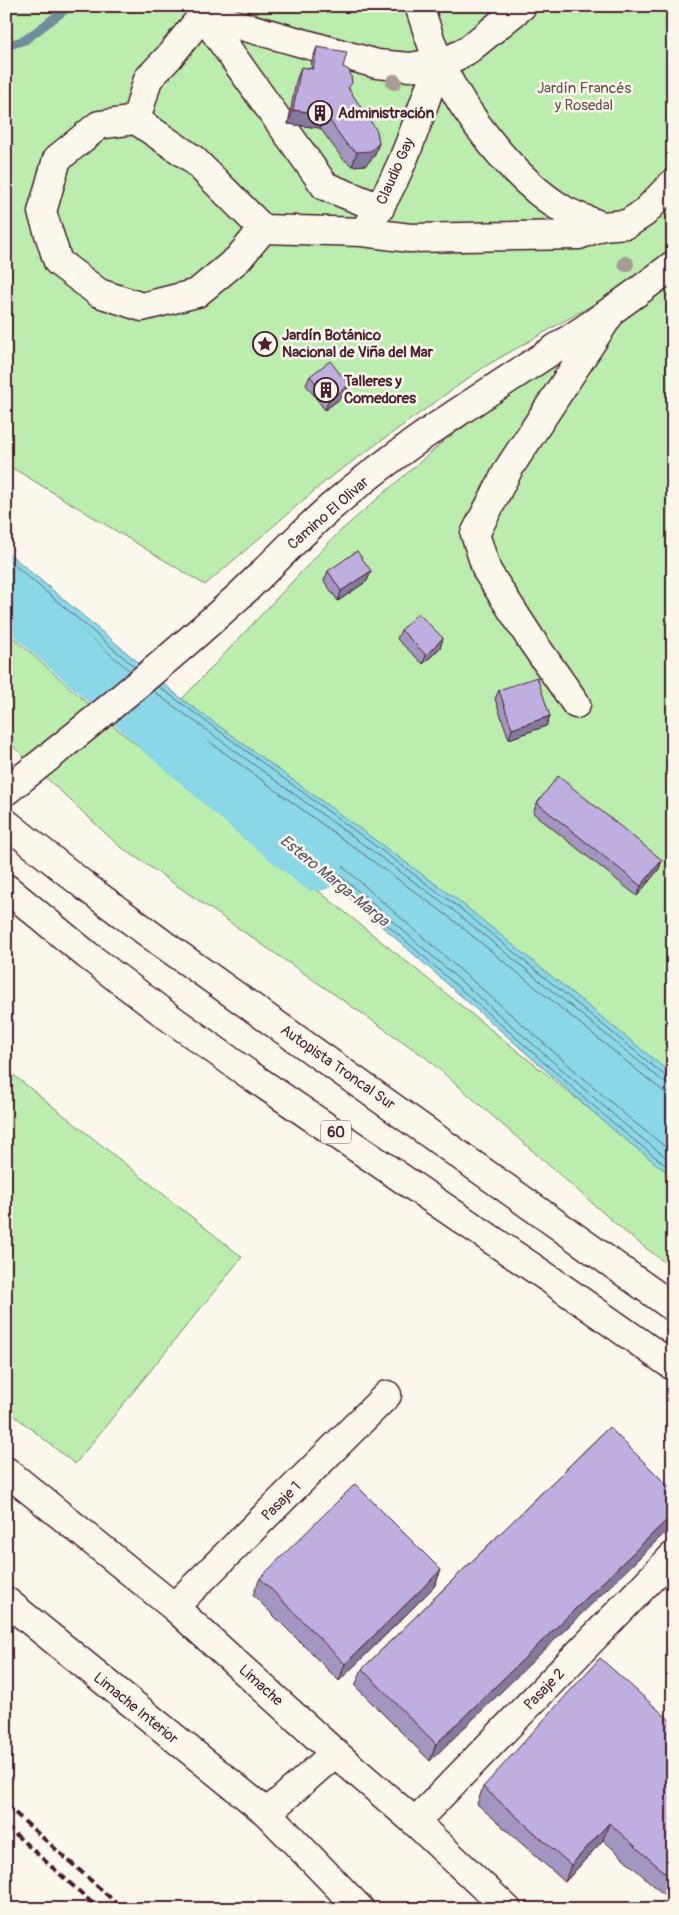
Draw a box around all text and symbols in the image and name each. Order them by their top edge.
park label: Jardín Francés y Rosedal [537,79,631,115]
building icon: Administración [307,100,333,126]
place label: Administración [338,104,435,123]
street label: Claudio Gay [372,134,419,208]
place label: Jardín Botánico Nacional de Viña del Mar [282,326,434,362]
place icon: Jardín Botánico Nacional de Viña del Mar [252,331,278,357]
place label: Talleres y Comedores [343,372,416,408]
building icon: Talleres y Comedores [313,377,339,403]
street label: Camino El Olivar [284,472,374,554]
water label: Estero Marga-Marga [276,831,394,932]
street label: Autopista Troncal Sur [277,1021,399,1115]
road number: 60 [321,1120,351,1144]
street label: Pasaje 1 [258,1478,305,1525]
street label: Limache [235,1661,287,1711]
street label: Pasaje 2 [520,1664,569,1714]
street label: Limache Interior [89,1668,183,1749]

